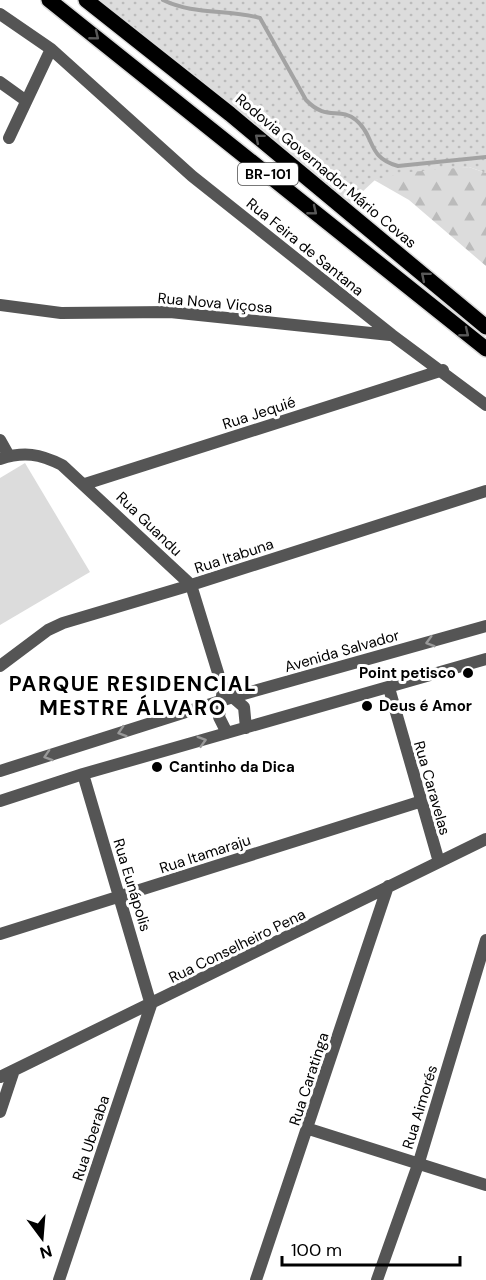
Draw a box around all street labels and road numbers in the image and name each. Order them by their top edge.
street label: Rodovia Governador Mário Covas [231,89,421,253]
road number: BR-101 [238,163,298,185]
street label: Rua Feira de Santana [242,193,368,301]
street label: Rua Nova Viçosa [157,288,273,318]
street label: Rua Jequié [220,392,298,434]
street label: Rua Guandu [112,487,186,561]
street label: Rua Itabuna [192,534,276,578]
street label: Avenida Salvador [282,625,402,677]
street label: Rua Caravelas [409,739,455,837]
street label: Rua Itamaraju [157,830,253,878]
street label: Rua Eunápolis [108,836,156,934]
street label: Rua Conselheiro Pena [165,904,309,988]
street label: Rua Caratinga [285,1030,333,1128]
street label: Rua Aimorés [398,1063,442,1151]
street label: Rua Uberaba [68,1093,114,1183]

